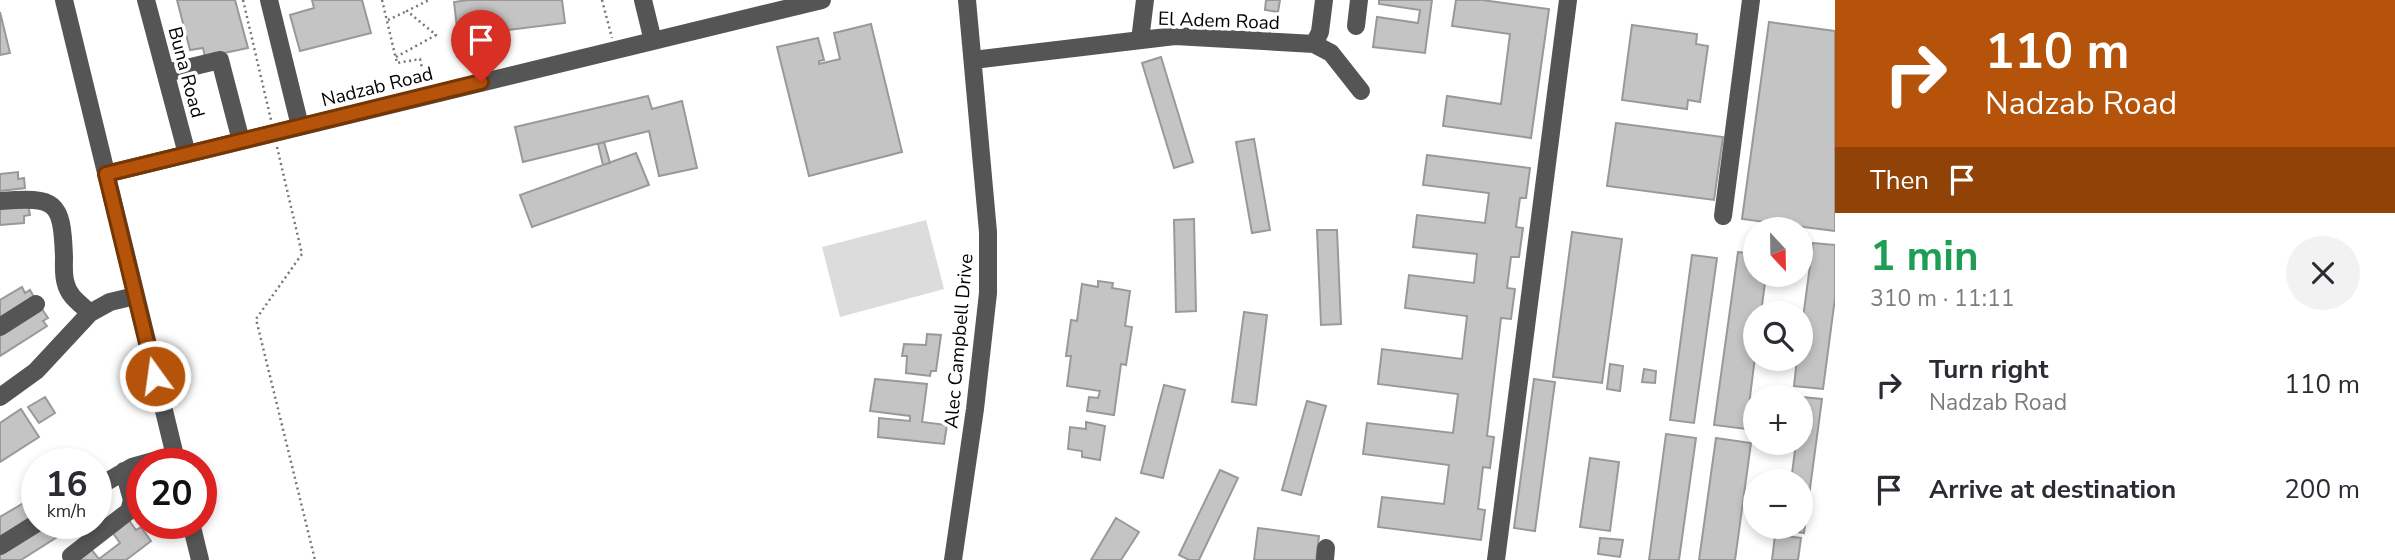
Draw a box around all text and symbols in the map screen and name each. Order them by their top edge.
street label: El Adem Road [1158,6,1280,36]
pin [451,10,511,82]
text: 110 m [1985,18,2129,85]
icon: arrive [462,21,500,59]
street label: Buna Road [161,24,211,121]
icon: right [1870,28,1961,119]
street label: Nadzab Road [319,61,436,113]
text: Nadzab Road [1985,82,2177,125]
icon: arrive [1943,161,1981,199]
text: Then [1870,163,1929,198]
north arrow [1743,217,1813,287]
map controls [1743,217,1813,539]
text: 1 min [1870,228,1979,285]
button: close [2286,236,2360,310]
street label: Alec Campbell Drive [938,253,980,430]
text: 310 m · 11:11 [1870,283,2015,314]
button: search [1743,301,1813,371]
position arrow [118,339,192,413]
text: Turn right [1929,352,2048,387]
icon: right [1870,366,1908,404]
text: 110 m [2284,367,2360,402]
button: + [1743,385,1813,455]
text: Nadzab Road [1929,387,2067,418]
speed limit sign: 20 [126,448,217,539]
text: 16 [45,461,88,508]
button: − [1743,469,1813,539]
icon: arrive [1870,471,1908,509]
text: Arrive at destination [1929,472,2176,507]
text: 200 m [2284,472,2360,507]
text: km/h [47,499,86,523]

